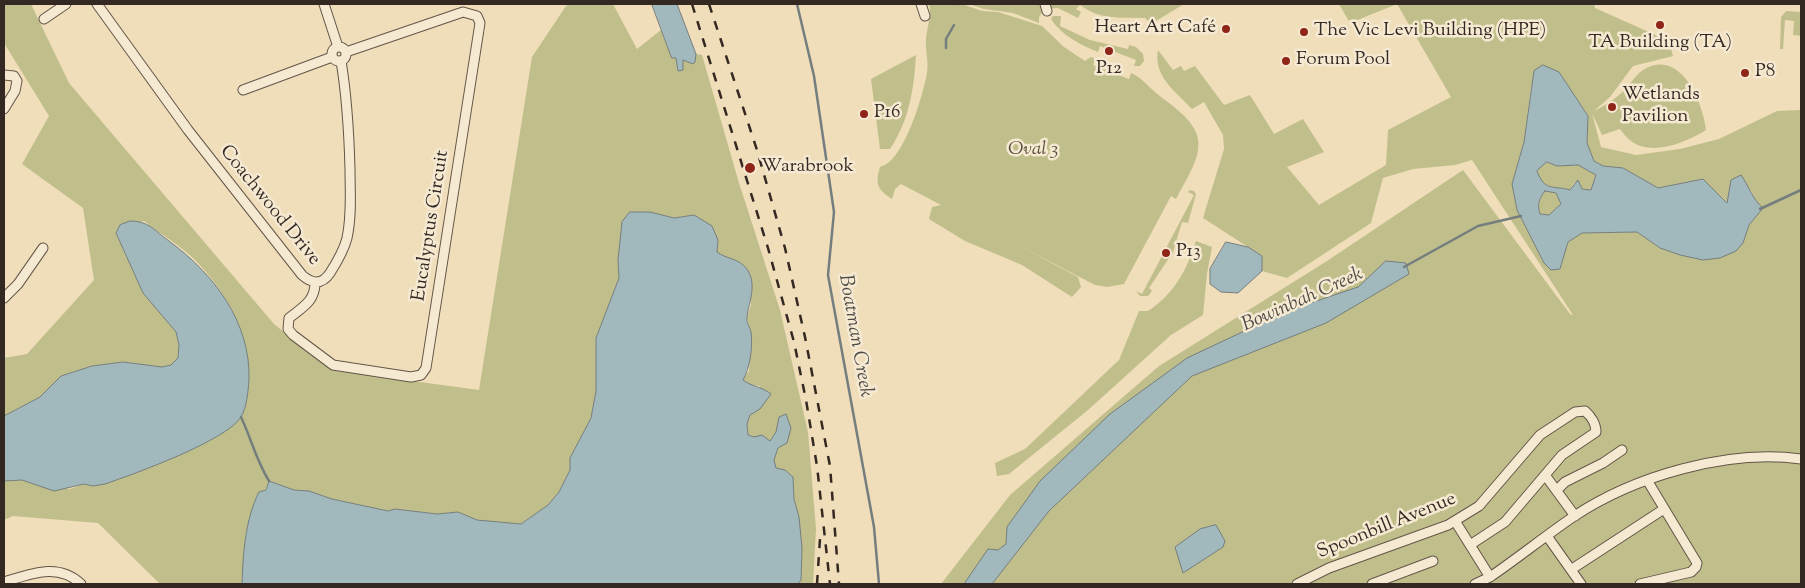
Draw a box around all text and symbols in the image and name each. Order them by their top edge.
place label: Heart Art Café [1094,18,1216,40]
marker: TA Building (TA) [1654,19,1666,31]
place label: The Vic Levi Building (HPE) [1314,21,1546,43]
marker: Heart Art Café [1220,23,1232,35]
marker: The Vic Levi Building (HPE) [1298,26,1310,38]
place label: TA Building (TA) [1588,33,1732,55]
marker: P12 [1103,45,1115,57]
place label: Forum Pool [1296,50,1390,72]
marker: Forum Pool [1280,55,1292,67]
place label: P12 [1096,59,1122,81]
place label: P8 [1755,62,1775,84]
marker: P8 [1739,67,1751,79]
place label: Wetlands Pavilion [1622,85,1700,129]
marker: Wetlands Pavilion [1606,101,1618,113]
place label: P16 [874,103,900,125]
marker: P16 [858,108,870,120]
park label: Oval 3 [1008,140,1058,162]
street label: Coachwood Drive [214,141,324,271]
street label: Eucalyptus Circuit [409,149,455,303]
place label: Warabrook [761,157,854,179]
marker: Warabrook [743,161,757,175]
place label: P13 [1176,242,1201,264]
marker: P13 [1160,247,1172,259]
water label: Bowinbah Creek [1239,264,1367,338]
water label: Boatman Creek [831,273,877,399]
street label: Spoonbill Avenue [1314,489,1460,565]

